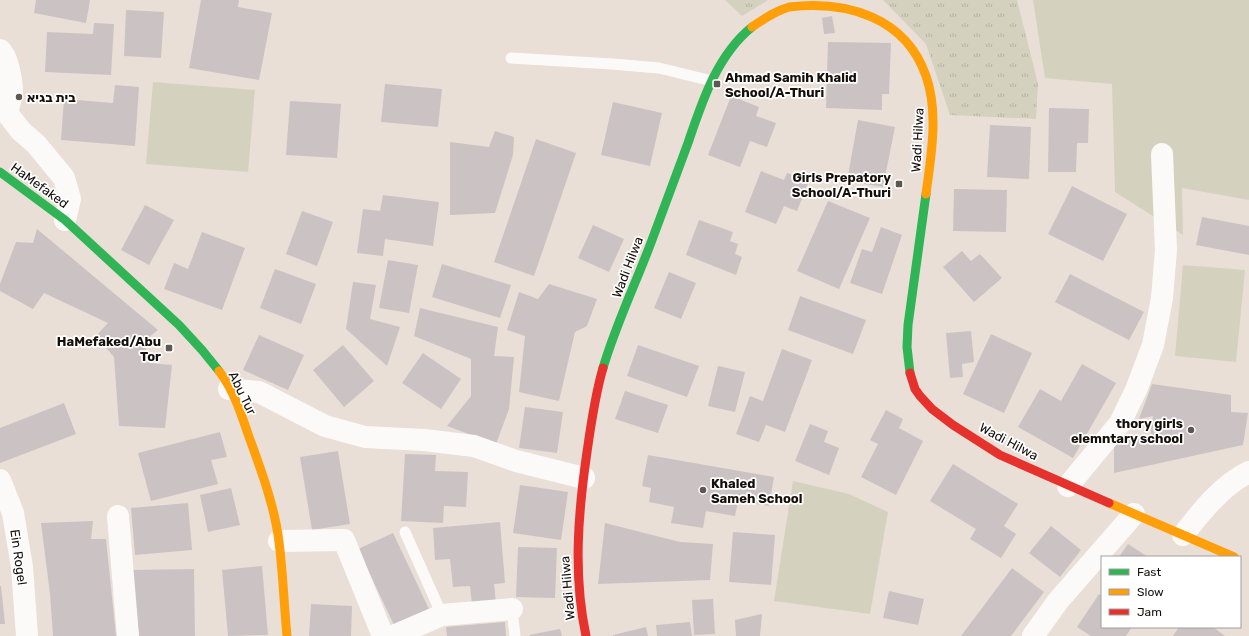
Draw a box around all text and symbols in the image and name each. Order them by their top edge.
place label: Ahmad Samih Khalid School/A-Thuri [725,70,857,100]
marker: Ahmad Samih Khalid School/A-Thuri [712,79,722,89]
place label: בית בגיא [27,90,76,105]
marker: בית בגיא [14,92,24,102]
street label: Wadi Hilwa [908,107,927,173]
street label: HaMefaked [8,159,71,211]
place label: Girls Prepatory School/A-Thuri [792,170,891,200]
marker: Girls Prepatory School/A-Thuri [894,179,904,189]
street label: Wadi Hilwa [609,234,646,300]
place label: HaMefaked/Abu Tor [57,334,161,364]
marker: HaMefaked/Abu Tor [164,343,174,353]
street label: Abu Tur [226,369,259,417]
place label: thory girls elemntary school [1071,416,1183,446]
street label: Wadi Hilwa [977,420,1041,463]
marker: thory girls elemntary school [1186,425,1196,435]
place label: Khaled Sameh School [711,476,802,506]
marker: Khaled Sameh School [698,485,708,495]
street label: Ein Rogel [6,528,30,586]
street label: Wadi Hilwa [557,555,578,621]
legend [1101,556,1241,628]
text: Fast [1137,565,1161,579]
text: Slow [1137,585,1164,599]
text: Jam [1137,605,1162,619]

